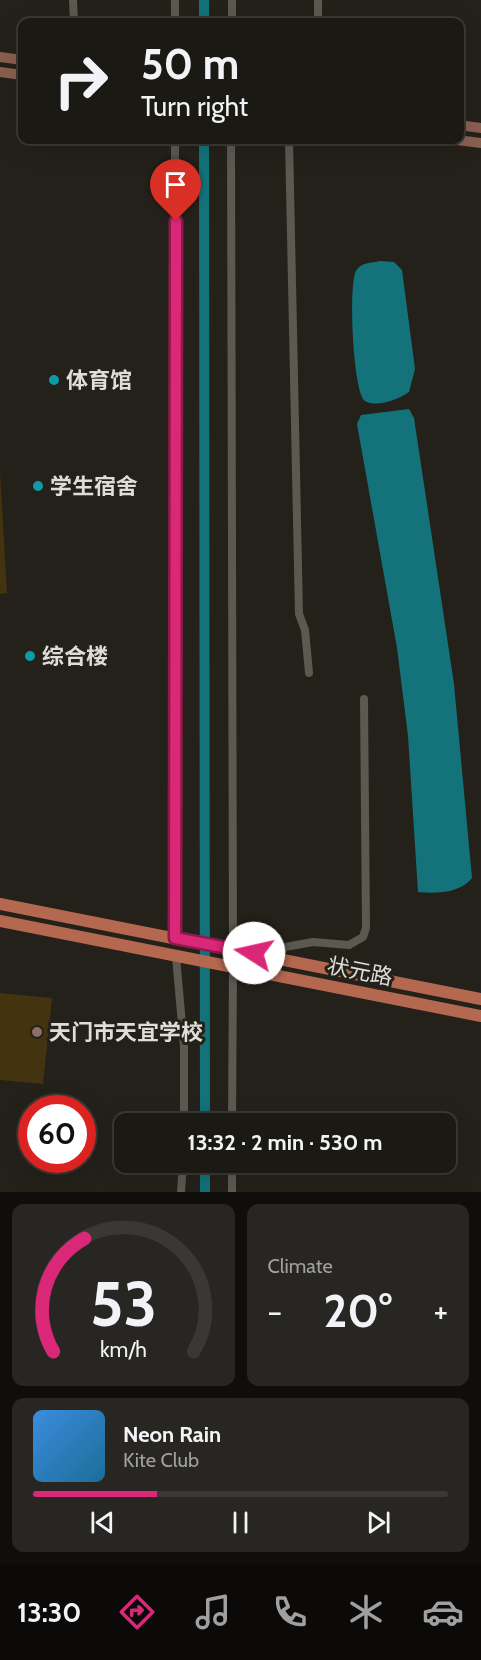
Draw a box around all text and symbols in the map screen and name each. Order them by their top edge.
text: 50 m [141,38,239,90]
icon: right [42,42,120,120]
text: Turn right [141,90,248,123]
pin [150,159,201,221]
icon: arrive [159,168,192,201]
place label: 体育馆 [66,367,132,394]
marker: 体育馆 [47,373,61,387]
place label: 学生宿舍 [50,473,138,500]
marker: 学生宿舍 [31,479,45,493]
place label: 综合楼 [42,643,108,670]
marker: 综合楼 [23,649,37,663]
position arrow [222,921,286,985]
street label: 状元路 [325,952,395,991]
place label: 天门市天宜学校 [49,1019,203,1046]
marker: 天门市天宜学校 [30,1025,44,1039]
speed limit sign: 60 [18,1095,96,1173]
text: 13:32 · 2 min · 530 m [188,1129,382,1156]
text: Climate [268,1254,333,1278]
text: 53 [90,1266,157,1342]
text: 20° [323,1284,392,1338]
text: − [268,1291,282,1331]
text: + [433,1291,448,1331]
text: km/h [100,1336,147,1362]
text: Neon Rain [123,1421,221,1448]
text: Kite Club [123,1448,199,1472]
icon: previous [86,1506,119,1539]
icon: pause [224,1506,257,1539]
icon: next [362,1506,395,1539]
icon: directions [116,1591,158,1633]
icon: music [192,1591,234,1633]
icon: phone [269,1591,311,1633]
icon: climate [345,1591,387,1633]
icon: car [422,1591,464,1633]
text: 13:30 [17,1596,81,1629]

